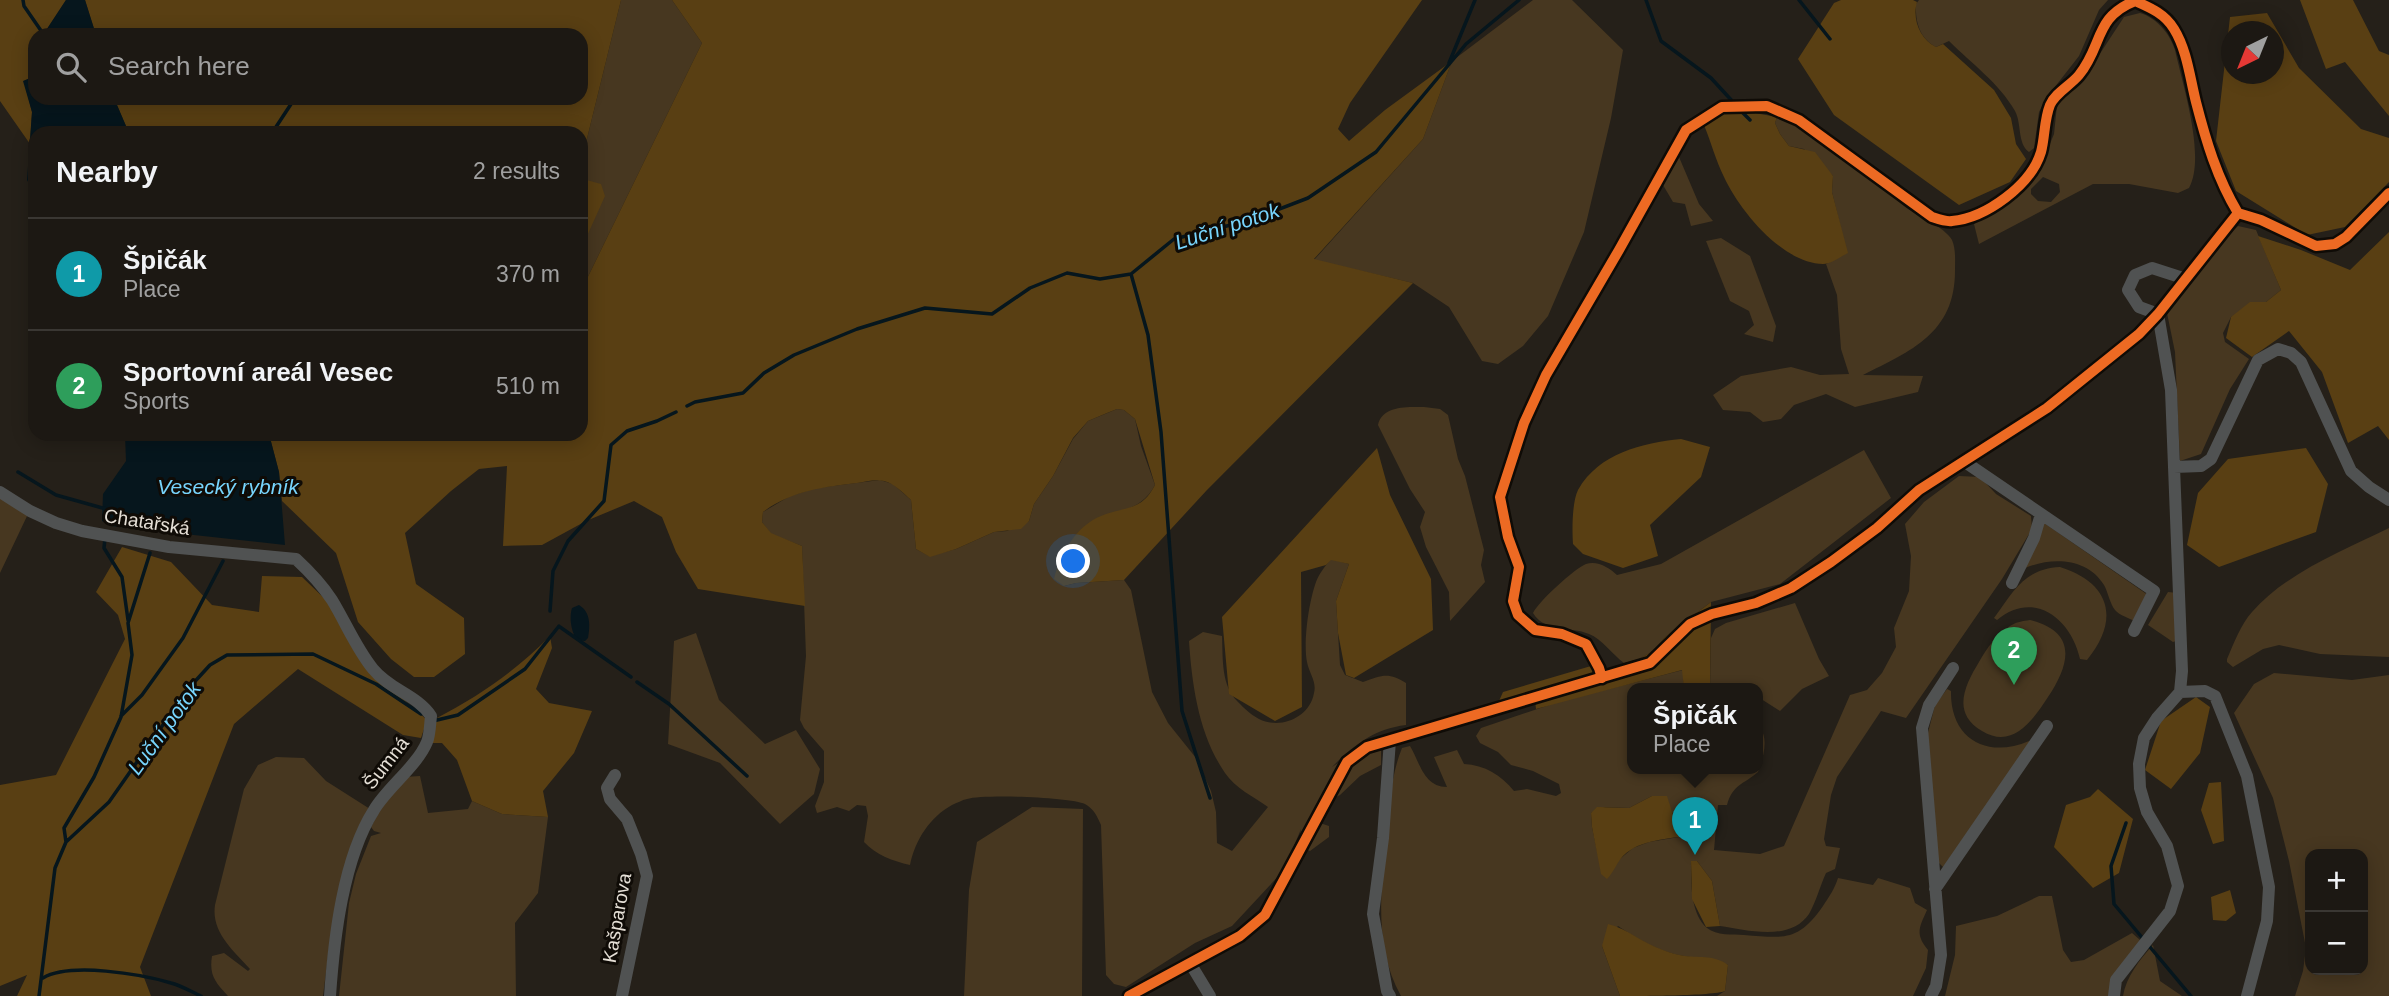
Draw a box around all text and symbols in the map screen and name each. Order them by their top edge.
north arrow [2221,21,2284,84]
search box [28,28,588,105]
icon: search [52,48,90,86]
text: Search here [108,51,250,81]
text: Nearby [56,155,158,188]
text: 2 results [473,158,560,184]
water label: Luční potok [1172,198,1284,254]
text: Špičák [123,245,207,275]
text: 1 [73,261,85,287]
text: 370 m [496,261,560,287]
text: Place [123,276,181,302]
text: Sportovní areál Vesec [123,357,393,387]
text: 2 [73,373,85,399]
text: 510 m [496,373,560,399]
text: Sports [123,388,189,414]
water label: Vesecký rybník [157,475,300,498]
street label: Chatařská [103,505,192,539]
your location [1056,544,1090,578]
pin: 2 [1991,627,2037,685]
water label: Luční potok [123,676,206,779]
popup [1627,683,1763,774]
text: Špičák [1653,700,1737,730]
text: Place [1653,731,1711,757]
street label: Šumná [359,732,413,793]
pin: 1 [1672,797,1718,855]
map controls [2305,849,2368,975]
button: + [2305,849,2368,912]
street label: Kašparova [599,871,635,965]
button: − [2305,912,2368,975]

